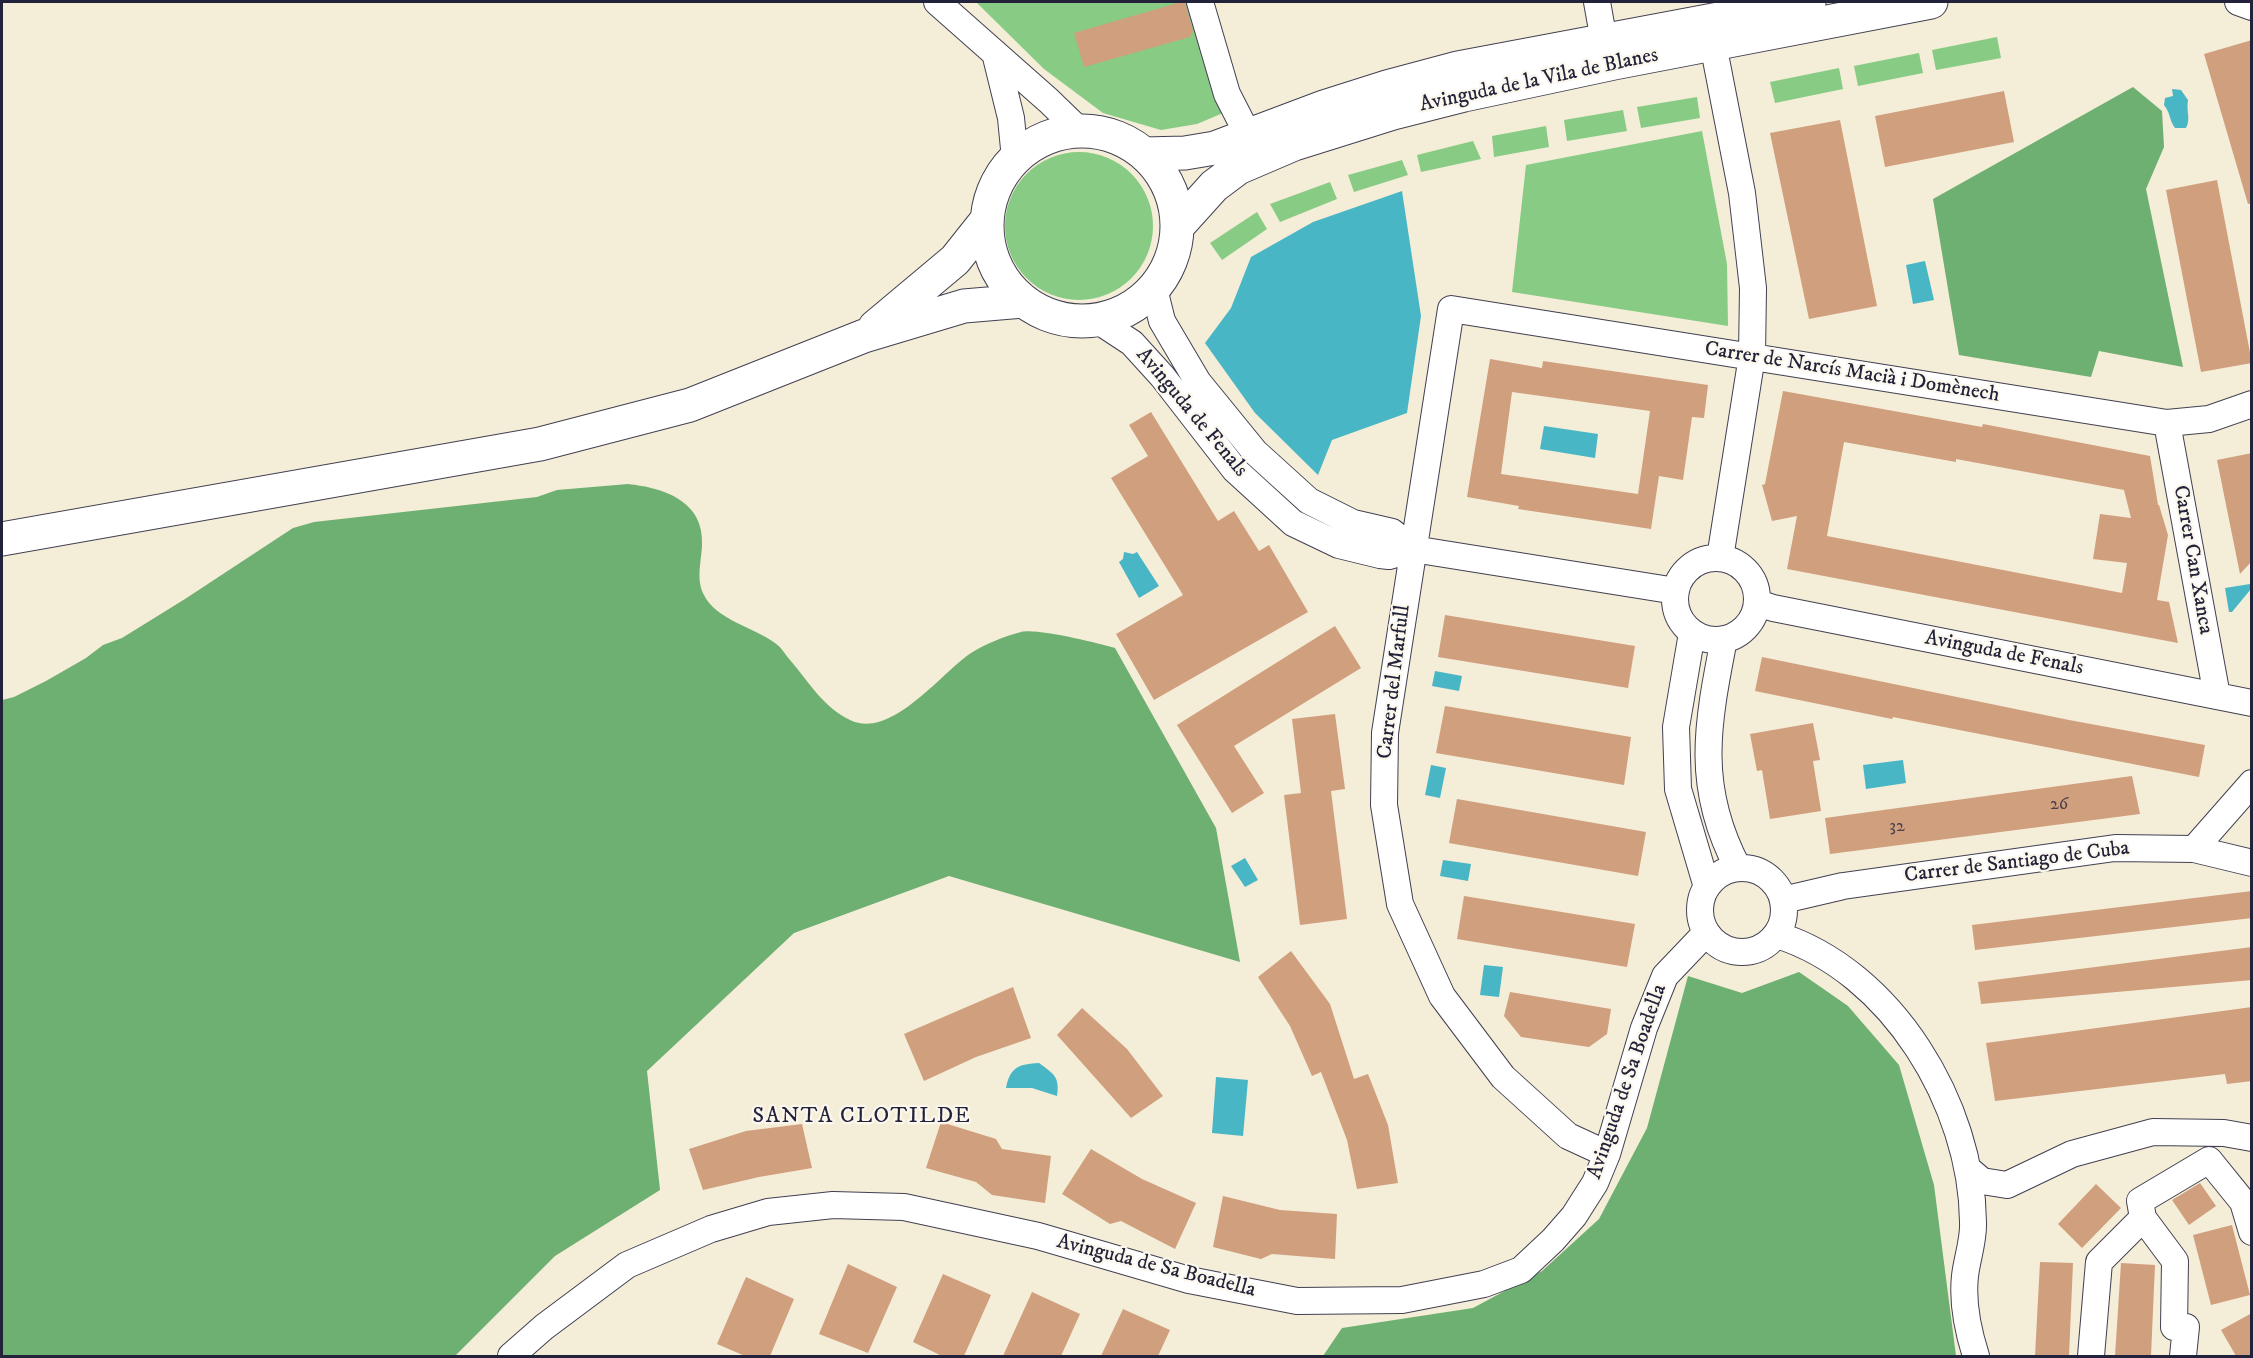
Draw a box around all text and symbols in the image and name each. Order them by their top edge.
street label: Avinguda de la Vila de Blanes [1417,43,1661,119]
street label: Carrer de Narcís Macià i Domènech [1703,337,2001,409]
street label: Avinguda de Fenals [1130,343,1252,483]
street label: Carrer Can Xanca [2166,484,2218,636]
street label: Carrer del Marfull [1373,604,1417,760]
street label: Avinguda de Fenals [1923,626,2085,682]
house number: 26 [2050,794,2068,816]
house number: 32 [1889,816,1905,838]
street label: Carrer de Santiago de Cuba [1903,837,2131,889]
street label: Avinguda de Sa Boadella [1583,981,1673,1183]
district label: SANTA CLOTILDE [753,1104,971,1130]
street label: Avinguda de Sa Boadella [1054,1230,1258,1304]

